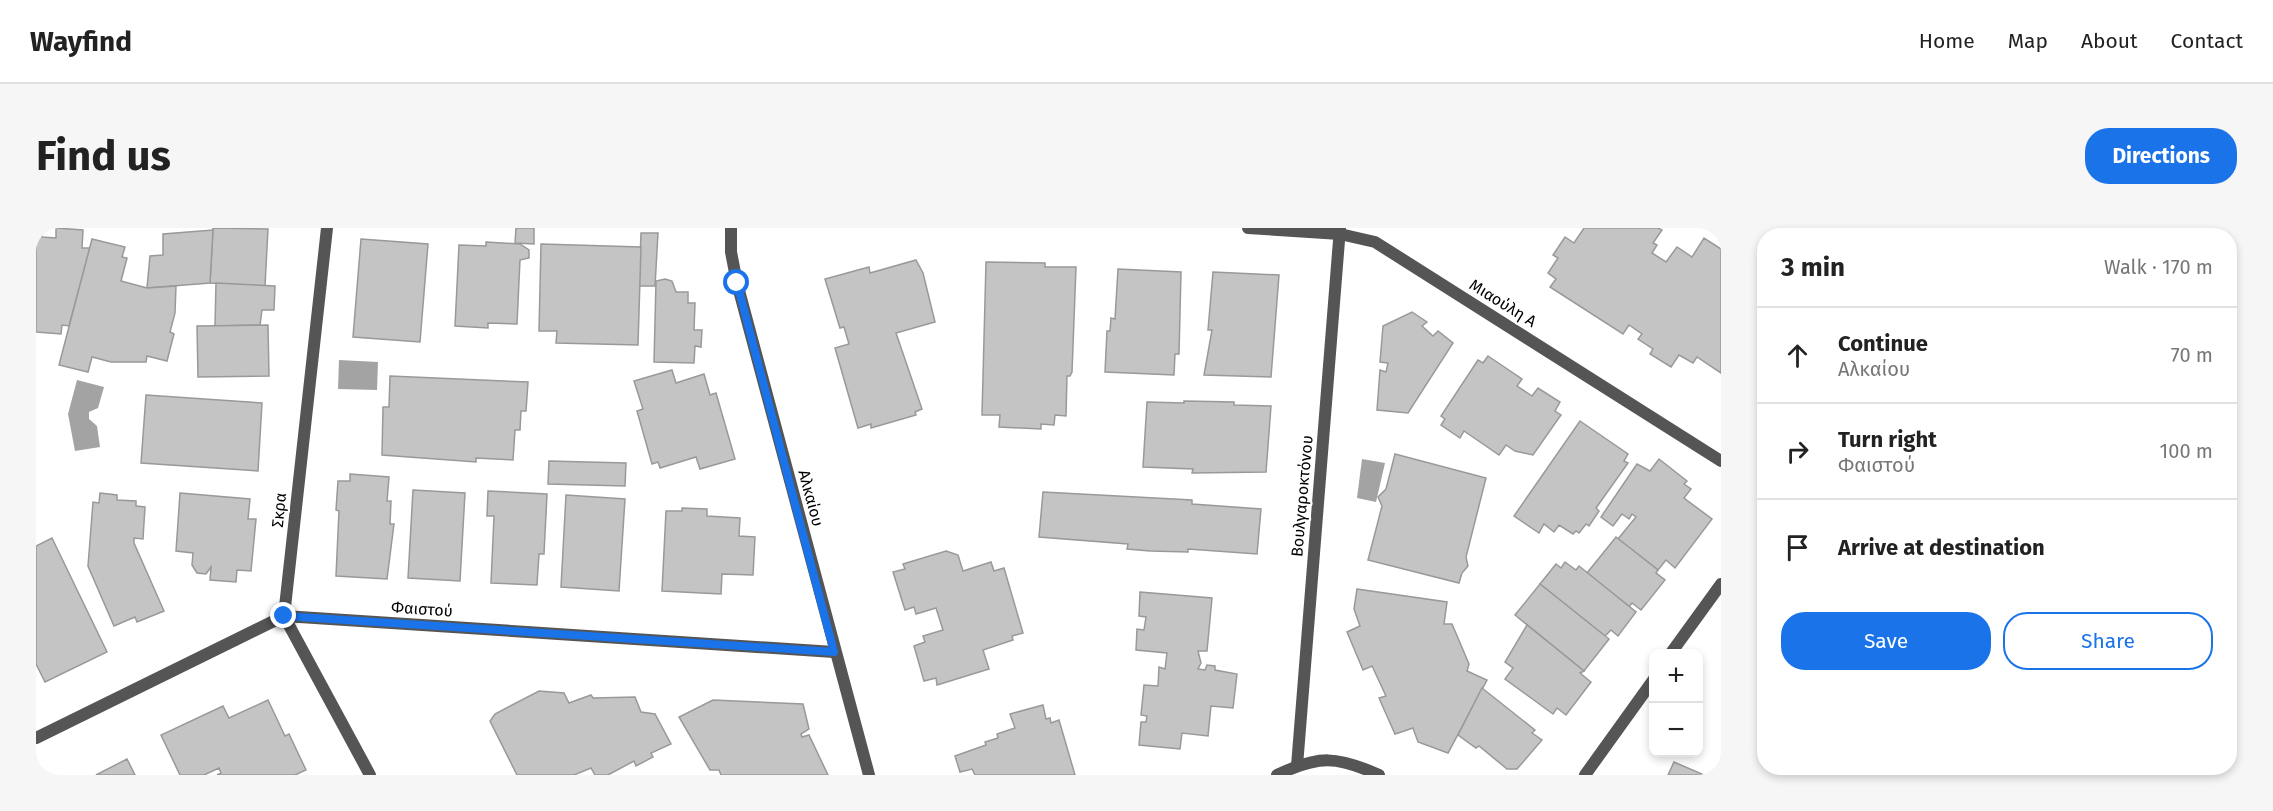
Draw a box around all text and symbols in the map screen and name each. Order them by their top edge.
text: Wayfind [30,25,132,58]
text: Home [1919,28,1975,54]
text: Map [2008,28,2048,54]
text: About [2081,28,2138,54]
text: Contact [2171,28,2243,54]
button: Directions [2085,128,2237,184]
text: Find us [36,131,171,181]
text: 3 min [1781,252,1845,283]
text: Walk · 170 m [2104,255,2213,279]
route start [723,269,749,295]
street label: Μιαούλη Α [1466,275,1541,331]
text: Continue [1838,330,1928,357]
icon: ahead [1781,339,1814,372]
text: 70 m [2171,343,2213,367]
text: Αλκαίου [1838,357,1910,381]
text: Turn right [1838,426,1937,453]
street label: Βουλγαροκτόνου [1287,434,1317,558]
icon: right [1781,435,1814,468]
text: 100 m [2160,439,2213,463]
text: Φαιστού [1838,453,1915,477]
street label: Αλκαίου [794,468,828,528]
street label: Σκρα [268,492,290,528]
icon: arrive [1781,531,1814,564]
text: Arrive at destination [1838,534,2045,561]
street label: Φαιστού [391,597,453,621]
route end [270,602,296,628]
button: Save [1781,612,1991,670]
button: Share [2003,612,2213,670]
map controls [1649,649,1703,757]
button: + [1649,649,1703,703]
button: − [1649,703,1703,757]

